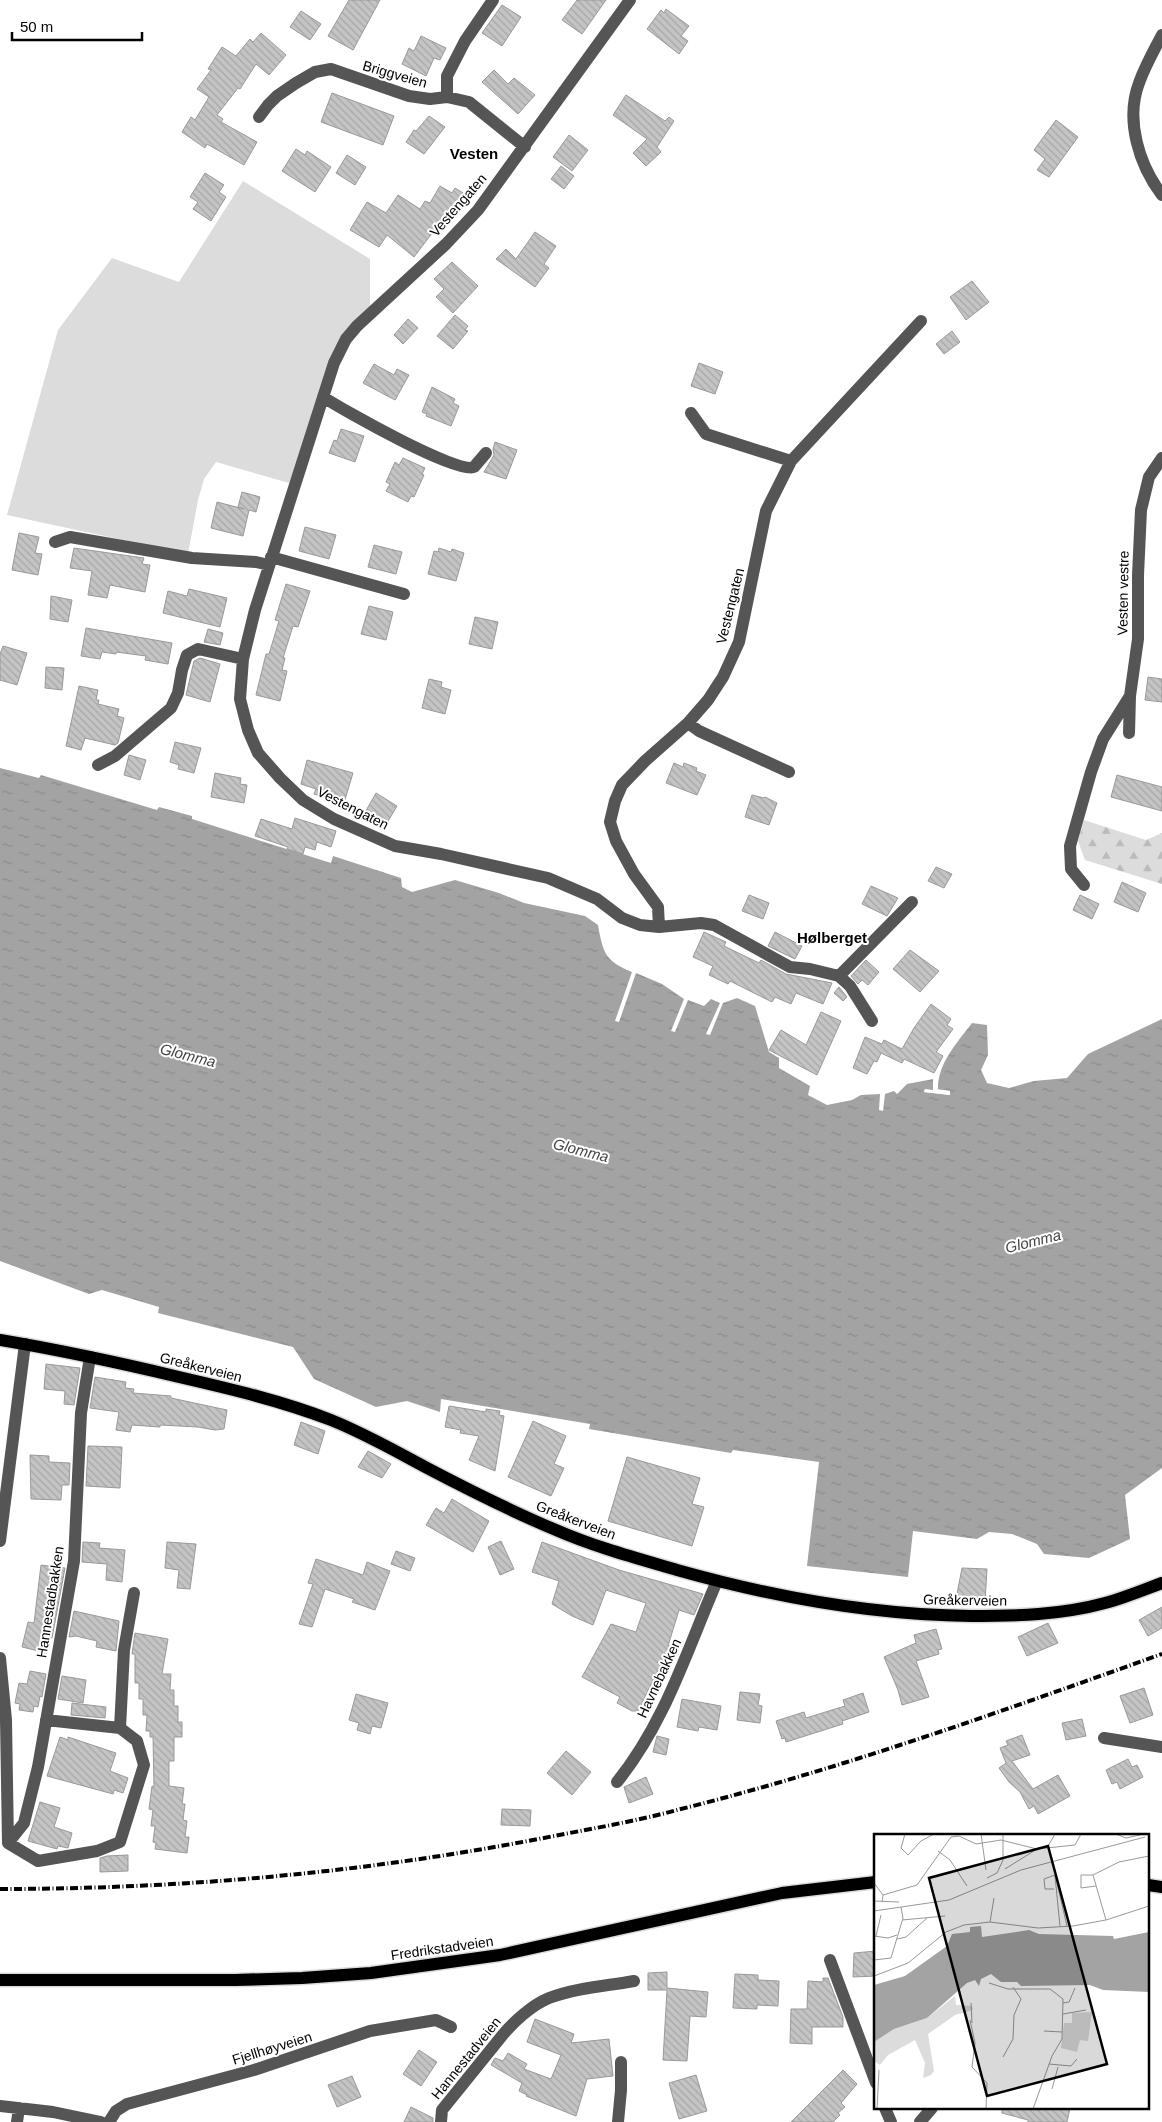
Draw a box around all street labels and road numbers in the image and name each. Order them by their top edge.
street label: Briggveien [361,57,429,91]
street label: Vestengaten [426,170,490,240]
street label: Vesten vestre [1114,550,1132,636]
street label: Vestengaten [713,566,747,646]
street label: Vestengaten [315,783,391,833]
street label: Greåkerveien [158,1349,244,1385]
street label: Greåkerveien [534,1497,618,1543]
street label: Hannestadbakken [33,1545,67,1659]
street label: Greåkerveien [923,1591,1007,1609]
street label: Havnebakken [634,1636,684,1720]
street label: Fredrikstadveien [390,1933,494,1963]
street label: Hannestadveien [428,2014,504,2102]
street label: Fjellhøyveien [230,2028,314,2068]

